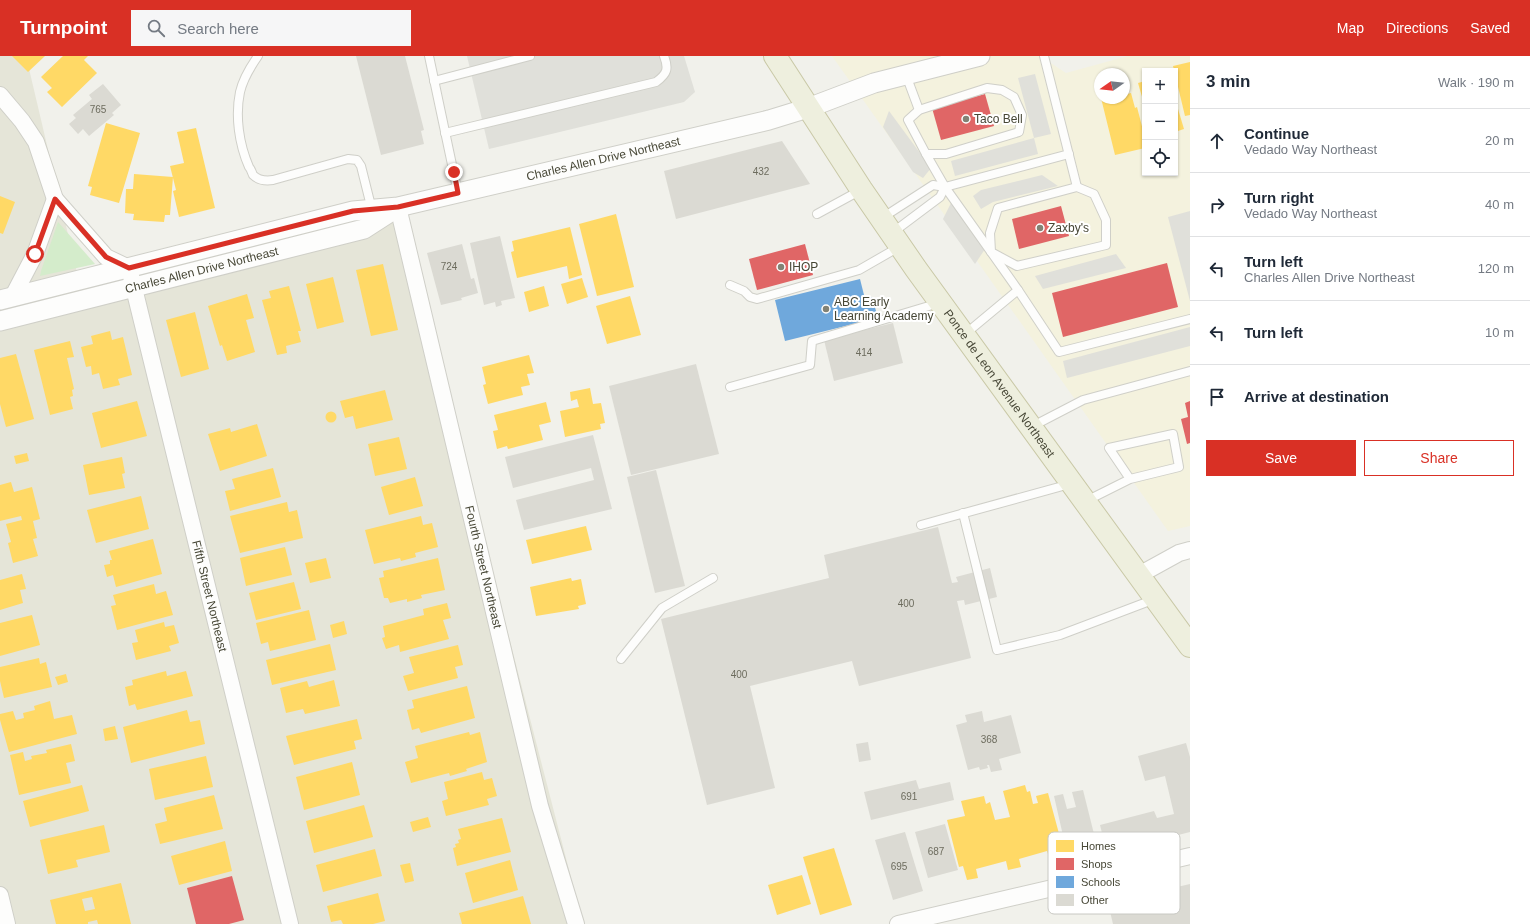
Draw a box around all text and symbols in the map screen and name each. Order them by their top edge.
search box [131,10,411,46]
text: Turnpoint [20,17,107,38]
icon: search [145,17,167,39]
text: Search here [177,20,259,37]
text: Map [1337,20,1364,36]
text: Directions [1386,20,1448,36]
text: Saved [1470,20,1510,36]
north arrow [1094,68,1130,104]
map controls [1142,68,1178,176]
button: + [1142,68,1178,104]
text: 3 min [1206,72,1250,91]
text: Walk · 190 m [1438,75,1514,90]
house number: 765 [90,104,107,115]
button: − [1142,104,1178,140]
place label: Taco Bell [974,112,1023,126]
marker: Taco Bell [961,114,971,124]
text: Continue [1244,125,1309,142]
icon: ahead [1206,130,1228,152]
text: 20 m [1485,133,1514,148]
street label: Charles Allen Drive Northeast [525,134,682,184]
button: locate [1142,140,1178,176]
text: Vedado Way Northeast [1244,142,1377,157]
route end [445,163,463,181]
house number: 432 [753,166,770,177]
text: Turn right [1244,189,1314,206]
icon: right [1206,194,1228,216]
text: 40 m [1485,197,1514,212]
text: Vedado Way Northeast [1244,206,1377,221]
place label: Zaxby's [1048,221,1089,235]
marker: Zaxby's [1035,223,1045,233]
street label: Charles Allen Drive Northeast [124,244,280,296]
route start [26,245,44,263]
text: Turn left [1244,253,1303,270]
icon: left [1206,258,1228,280]
place label: IHOP [789,260,818,274]
house number: 724 [441,261,458,272]
text: 120 m [1478,261,1514,276]
marker: IHOP [776,262,786,272]
text: Charles Allen Drive Northeast [1244,270,1415,285]
place label: ABC Early Learning Academy [834,295,933,323]
marker: ABC Early Learning Academy [821,304,831,314]
street label: Ponce de Leon Avenue Northeast [941,307,1058,461]
icon: left [1206,322,1228,344]
text: Turn left [1244,324,1303,341]
text: 10 m [1485,325,1514,340]
house number: 414 [856,347,873,358]
icon: arrive [1206,386,1228,408]
text: Arrive at destination [1244,388,1389,405]
button: Save [1206,440,1356,476]
button: Share [1364,440,1514,476]
street label: Fourth Street Northeast [462,504,505,630]
street label: Fifth Street Northeast [189,539,230,654]
house number: 400 [898,598,915,609]
house number: 400 [731,669,748,680]
house number: 368 [981,734,998,745]
house number: 691 [901,791,918,802]
legend [1048,832,1180,914]
text: Homes [1081,840,1116,852]
house number: 687 [928,846,945,857]
text: Shops [1081,858,1113,870]
house number: 695 [891,861,908,872]
text: Schools [1081,876,1121,888]
text: Other [1081,894,1109,906]

